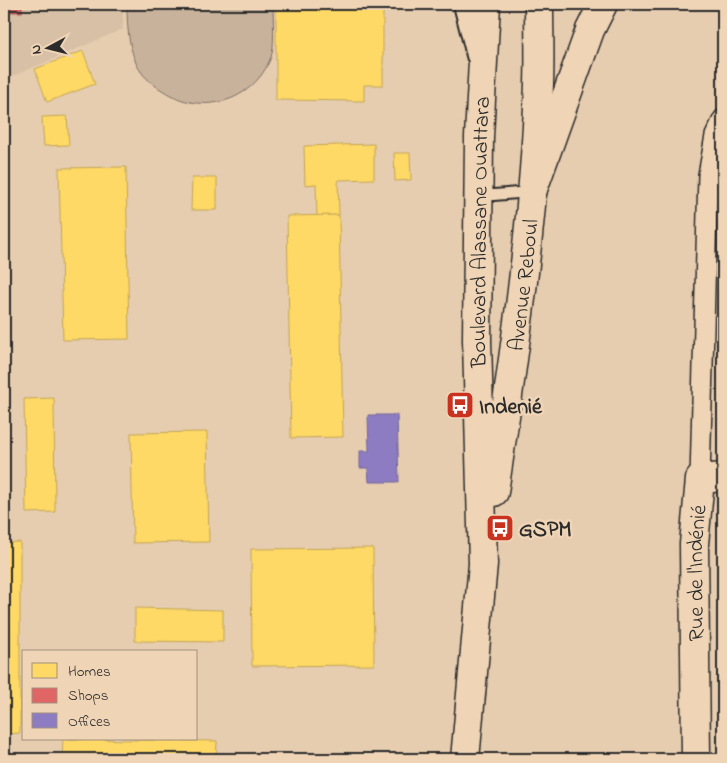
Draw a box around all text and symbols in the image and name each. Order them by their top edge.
north arrow [22,22,72,72]
text: N [26,43,48,55]
street label: Boulevard Alassane Ouattara [464,96,500,369]
street label: Avenue Reboul [501,218,549,353]
bus stop icon: Indenié [445,390,475,420]
place label: Indenié [479,392,543,424]
street label: Rue de l'Indénié [681,503,717,642]
bus stop icon: GSPM [485,513,515,543]
place label: GSPM [519,515,572,547]
legend [22,650,198,740]
text: Homes [68,661,111,683]
text: Shops [68,685,108,707]
text: Offices [68,711,110,733]

